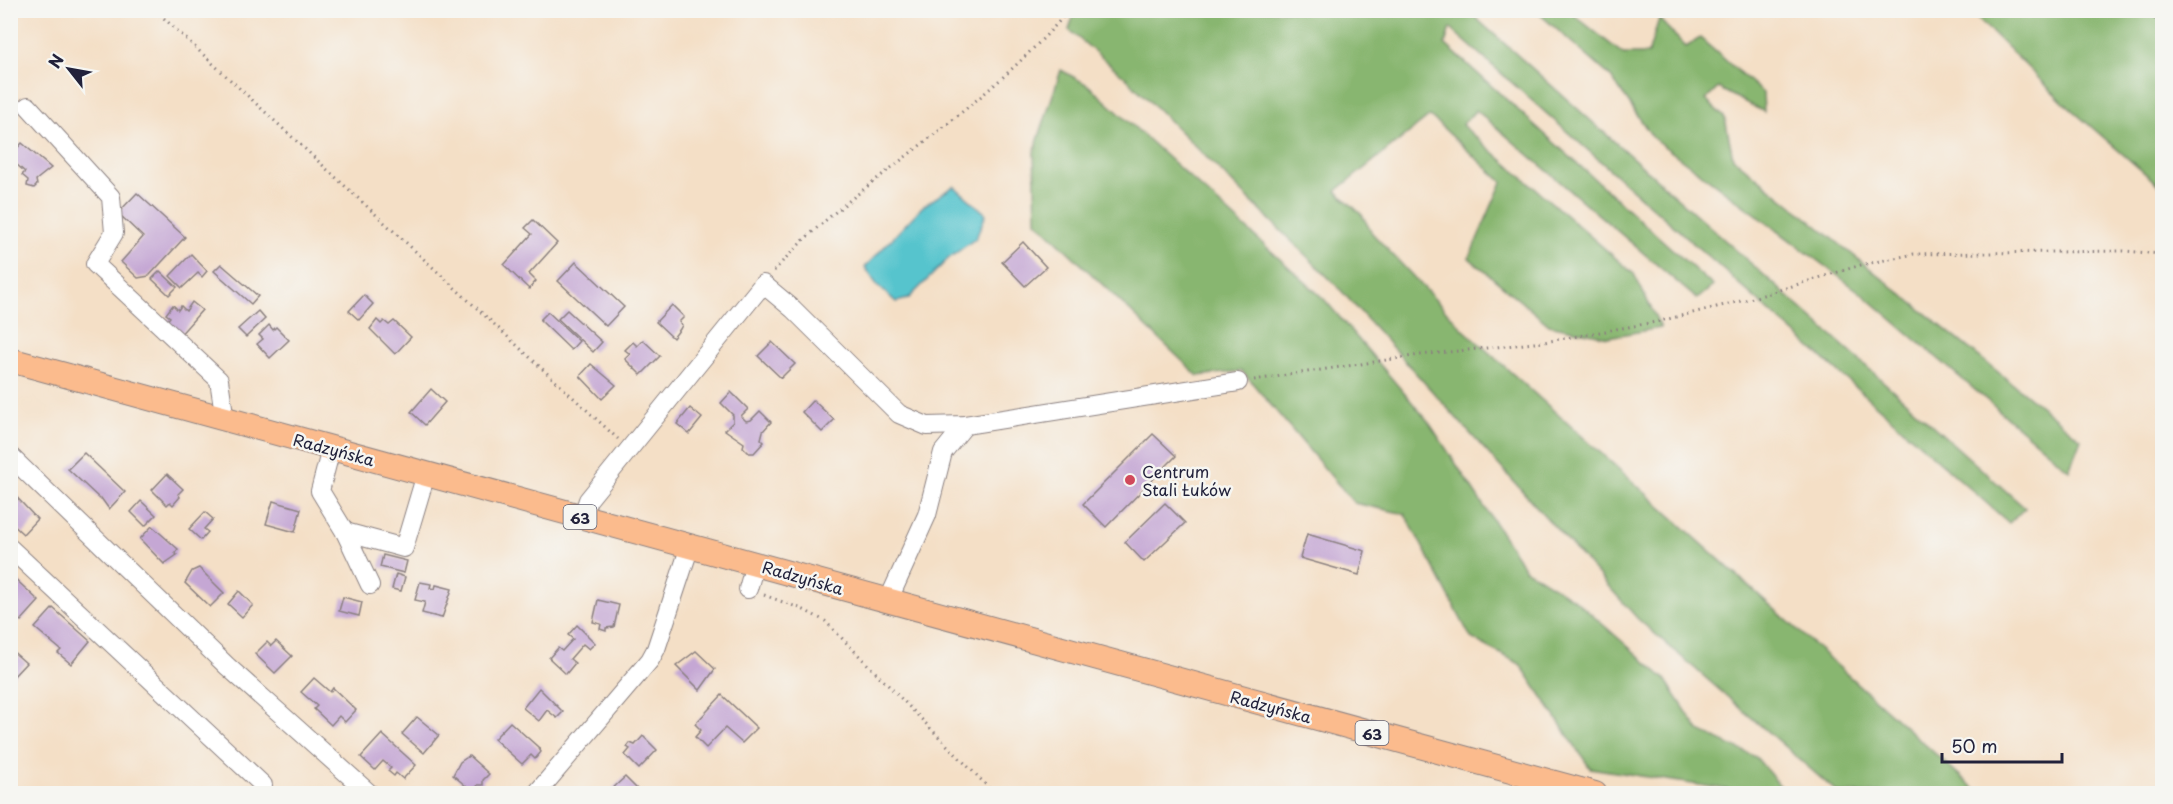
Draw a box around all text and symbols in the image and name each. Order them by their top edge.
north arrow [39,39,99,99]
text: N [42,49,69,72]
street label: Radzyńska [291,427,377,471]
place label: Centrum Stali Łuków [1142,459,1231,501]
marker: Centrum Stali Łuków [1123,473,1137,487]
road number: 63 [564,505,596,529]
street label: Radzyńska [760,554,846,600]
street label: Radzyńska [1228,684,1314,728]
road number: 63 [1356,721,1388,745]
scale bar [1942,726,2062,764]
text: 50 m [1951,732,1998,759]

